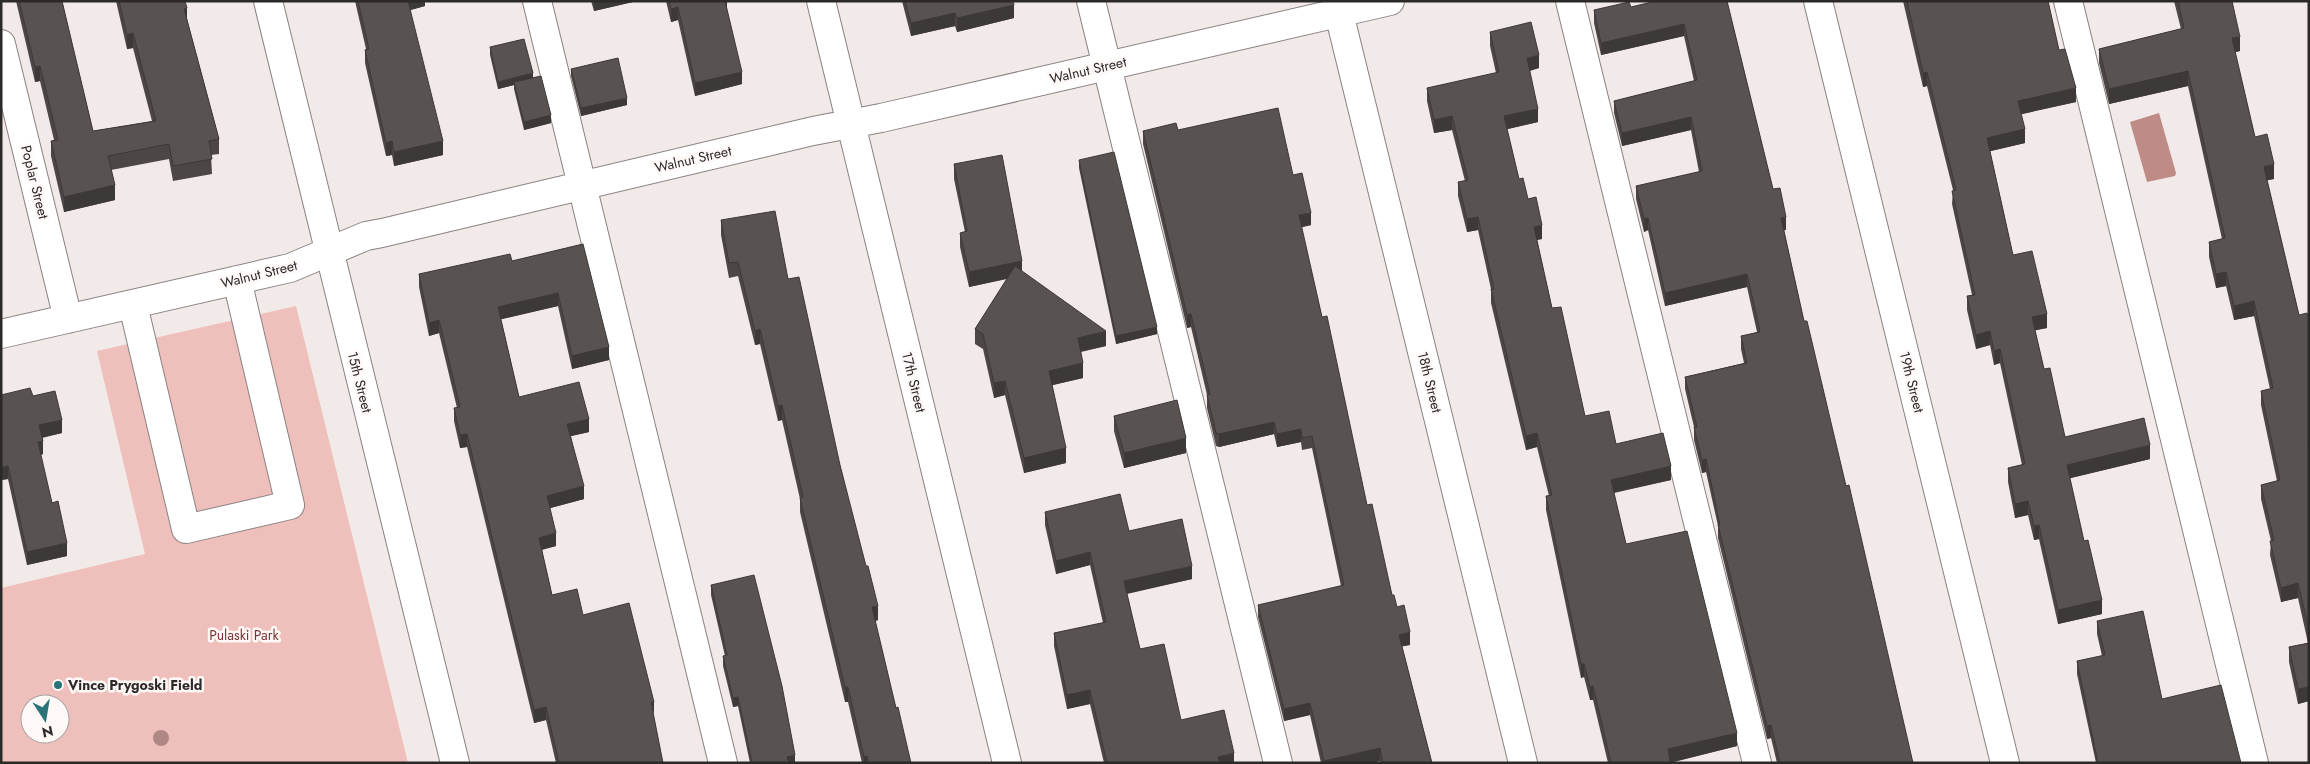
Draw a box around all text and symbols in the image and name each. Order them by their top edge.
street label: Walnut Street [1048,51,1129,89]
street label: Walnut Street [653,140,734,178]
street label: Poplar Street [16,143,54,222]
street label: Walnut Street [219,255,300,293]
street label: 15th Street [343,349,377,415]
street label: 18th Street [1413,349,1447,415]
street label: 19th Street [1895,349,1929,415]
street label: 17th Street [897,350,931,415]
park label: Pulaski Park [209,625,279,645]
place label: Vince Prygoski Field [67,675,202,695]
marker: Vince Prygoski Field [52,679,64,691]
north arrow [20,694,70,744]
text: N [40,721,55,743]

